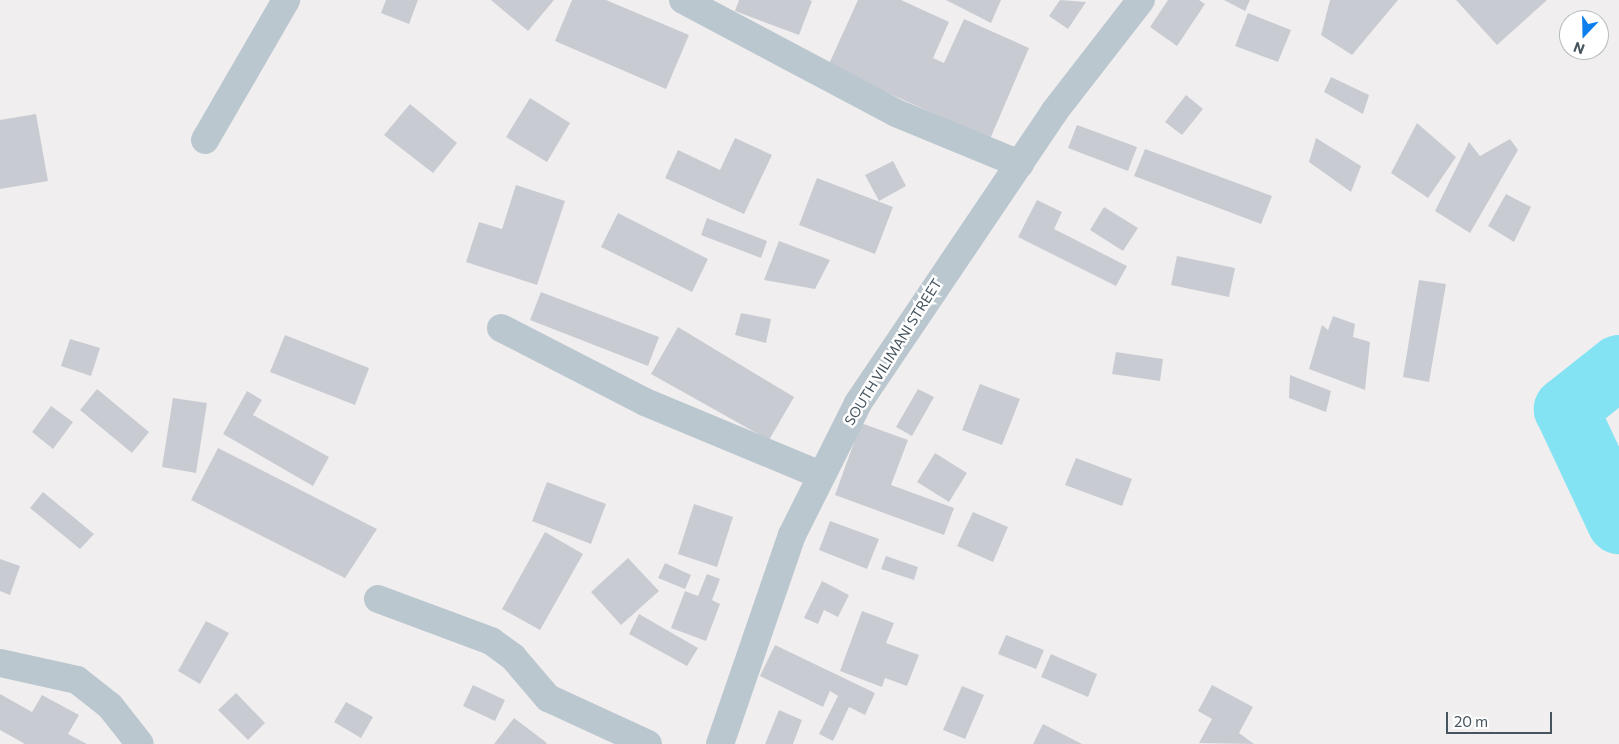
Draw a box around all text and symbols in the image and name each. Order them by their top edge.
north arrow [1559,10,1609,60]
text: N [1571,39,1587,58]
street label: SOUTH VILIMANI STREET [841,276,945,428]
scale bar [1449,702,1555,734]
text: 20 m [1454,712,1488,730]

